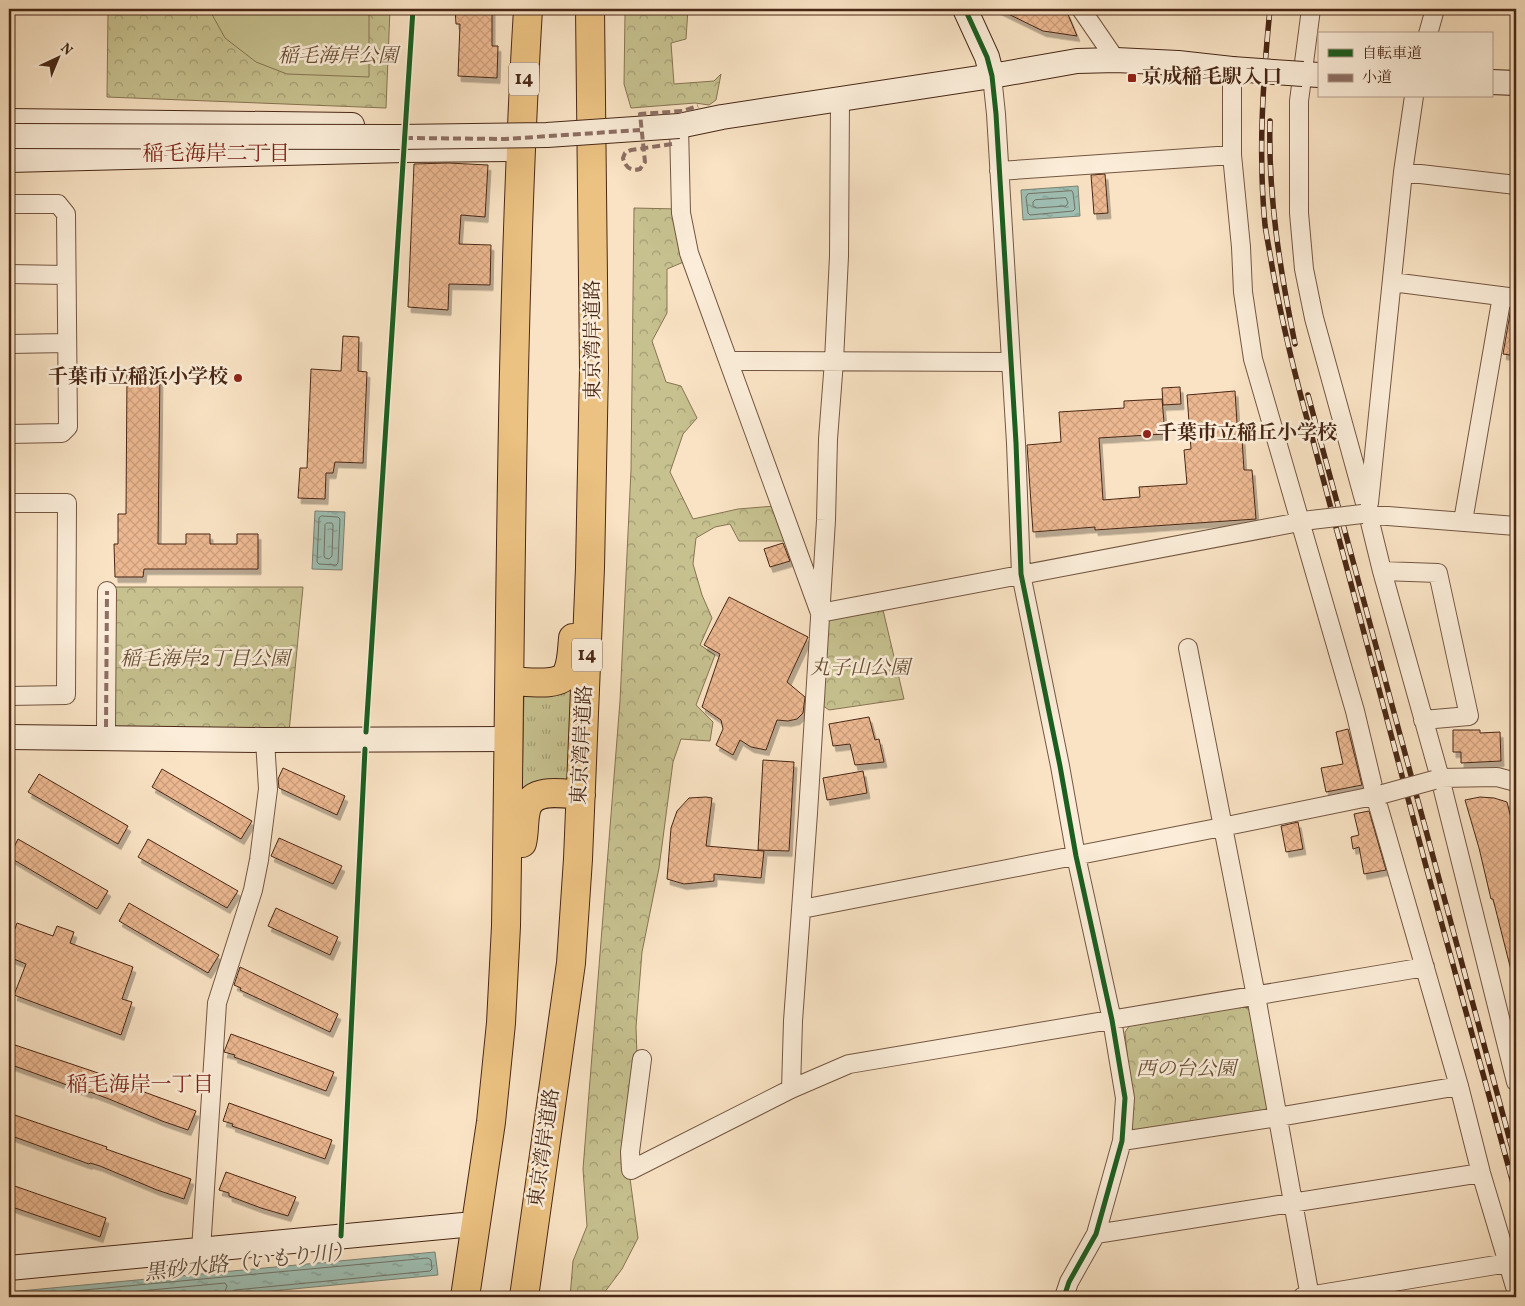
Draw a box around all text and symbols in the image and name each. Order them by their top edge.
north arrow [32,32,82,82]
legend [1318,32,1492,98]
text: N [56,39,76,60]
park label: 稲毛海岸公園 [278,43,401,71]
text: 自転車道 [1362,44,1422,65]
road number: 14 [509,62,539,96]
place label: 京成稲毛駅入口 [1142,64,1282,92]
text: 小道 [1362,68,1392,89]
marker: 京成稲毛駅入口 [1126,72,1138,84]
district label: 稲毛海岸二丁目 [143,140,290,169]
street label: 東京湾岸道路 [580,280,608,400]
place label: 千葉市立稲浜小学校 [48,364,228,392]
marker: 千葉市立稲浜小学校 [232,372,244,384]
place label: 千葉市立稲丘小学校 [1157,420,1337,448]
marker: 千葉市立稲丘小学校 [1141,428,1153,440]
road number: 14 [572,638,602,672]
park label: 稲毛海岸2丁目公園 [120,646,293,674]
park label: 丸子山公園 [810,655,913,683]
street label: 東京湾岸道路 [566,684,600,806]
park label: 西の台公園 [1136,1056,1239,1084]
district label: 稲毛海岸一丁目 [67,1071,214,1100]
street label: 東京湾岸道路 [523,1087,567,1209]
water label: 黒砂水路（いもり川） [143,1238,355,1288]

